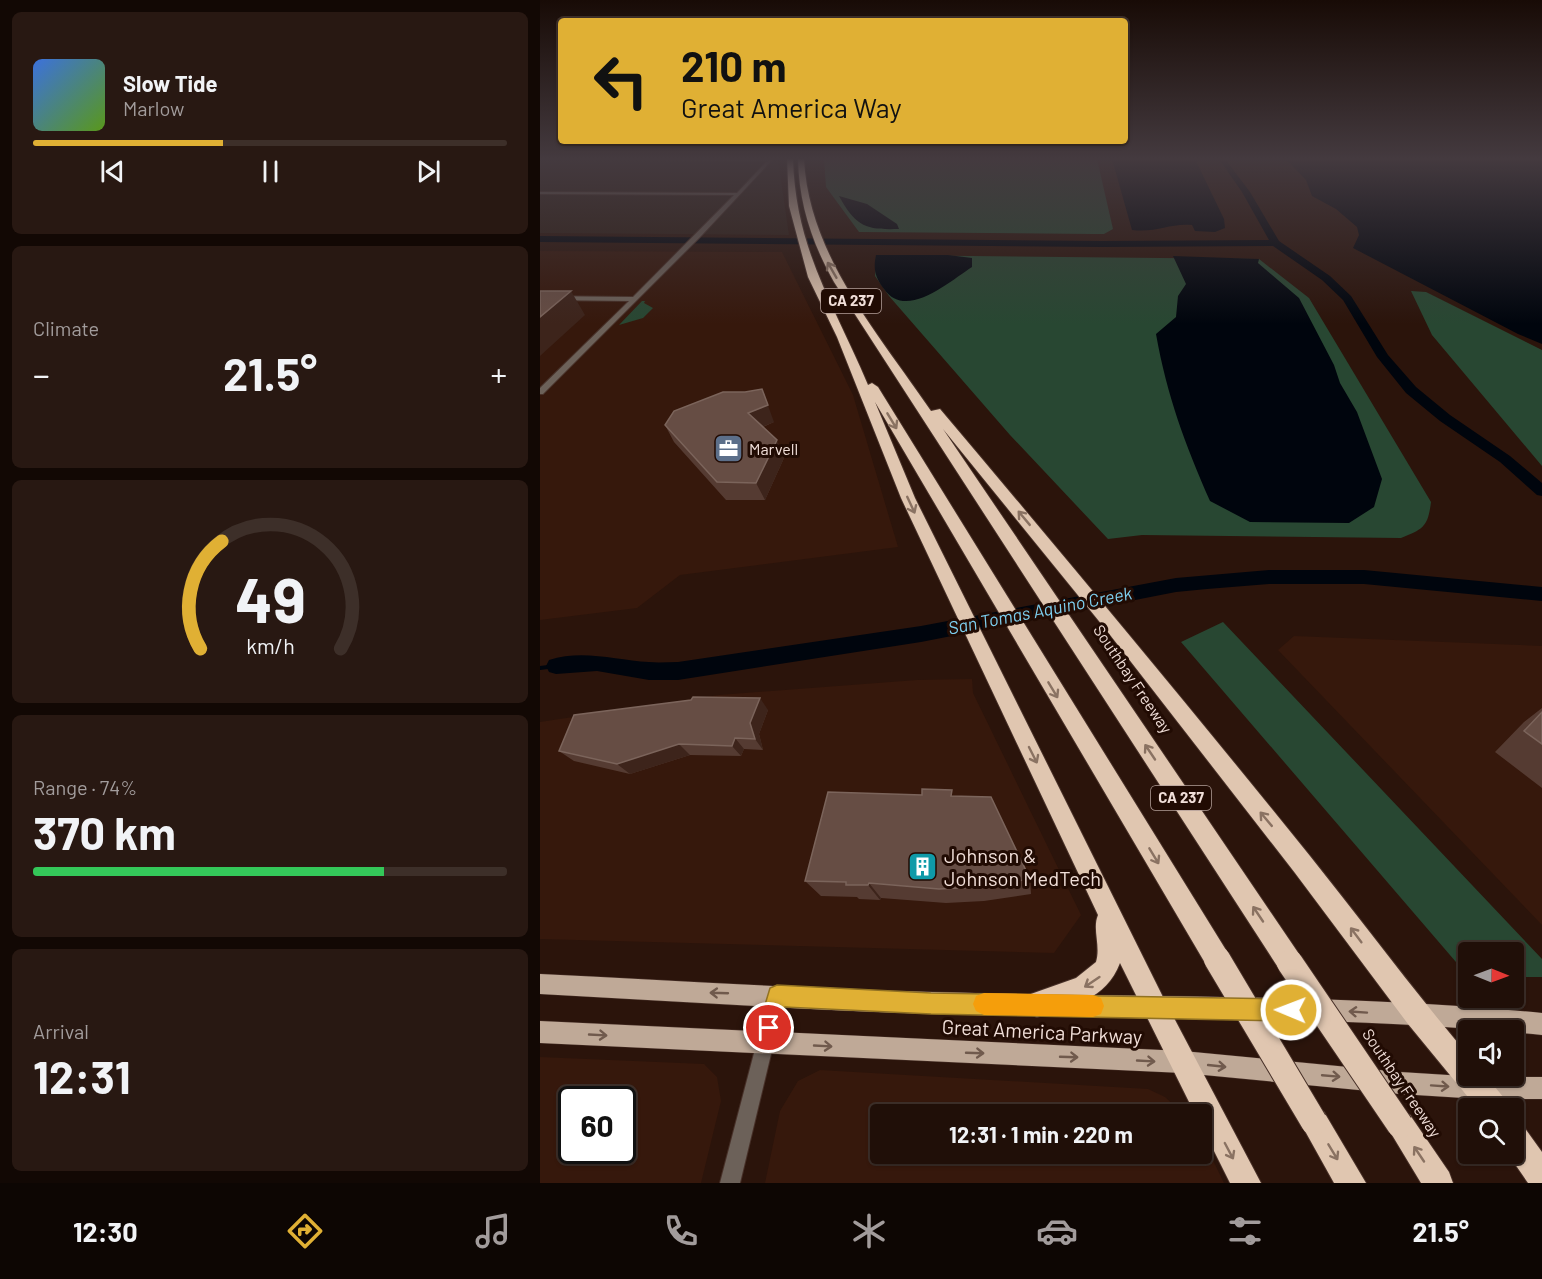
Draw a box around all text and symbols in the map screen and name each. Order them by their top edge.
text: 210 m [681,40,787,90]
icon: left [582,42,660,120]
text: Slow Tide [123,70,218,96]
text: Great America Way [681,91,902,123]
text: Marlow [123,96,184,120]
icon: previous [96,155,129,188]
icon: pause [254,155,287,188]
icon: next [412,155,445,188]
one-way arrow [825,262,837,279]
road number: CA 237 [821,289,881,313]
text: Climate [33,316,99,340]
text: 21.5° [223,346,317,400]
text: − [33,354,50,394]
text: + [491,354,507,394]
one-way arrow [886,412,898,429]
office icon: Marvell [712,433,744,465]
place label: Marvell [749,439,798,458]
one-way arrow [906,495,918,513]
one-way arrow [1017,511,1031,526]
text: 49 [235,561,305,635]
water label: San Tomas Aquino Creek [946,581,1134,639]
street label: Southbay Freeway [1090,621,1177,737]
text: km/h [246,633,294,658]
one-way arrow [1047,681,1059,698]
one-way arrow [1144,744,1156,760]
one-way arrow [1027,746,1039,764]
text: Range · 74% [33,775,137,799]
road number: CA 237 [1151,786,1211,810]
text: 370 km [33,805,176,859]
one-way arrow [1259,812,1273,827]
place label: Johnson & Johnson MedTech [944,843,1101,890]
one-way arrow [1149,847,1161,864]
building icon: Johnson & Johnson MedTech [907,851,939,883]
one-way arrow [1252,906,1264,923]
one-way arrow [1350,928,1362,944]
north arrow [1458,942,1524,1008]
map controls [1458,942,1524,1164]
one-way arrow [1085,976,1101,988]
position arrow [1259,978,1323,1042]
one-way arrow [709,988,729,999]
pin [743,1002,794,1053]
one-way arrow [1349,1007,1369,1018]
icon: arrive [752,1011,785,1044]
street label: Great America Parkway [941,1014,1143,1048]
text: Arrival [33,1019,89,1043]
button: sound [1458,1020,1524,1086]
street label: Southbay Freeway [1359,1025,1446,1141]
one-way arrow [588,1030,608,1041]
one-way arrow [813,1041,833,1052]
one-way arrow [964,1047,984,1059]
text: 12:31 [33,1049,131,1103]
one-way arrow [1058,1051,1078,1062]
one-way arrow [1136,1056,1156,1067]
one-way arrow [1207,1061,1227,1072]
one-way arrow [1321,1071,1341,1082]
one-way arrow [1430,1080,1450,1091]
speed limit sign: 60 [558,1086,636,1164]
button: search [1458,1098,1524,1164]
text: 12:31 · 1 min · 220 m [949,1121,1133,1147]
one-way arrow [1224,1142,1235,1160]
one-way arrow [1327,1143,1339,1160]
one-way arrow [1413,1146,1425,1163]
icon: directions [284,1210,326,1252]
icon: music [472,1210,514,1252]
icon: phone [660,1210,702,1252]
icon: climate [848,1210,890,1252]
icon: car [1036,1210,1078,1252]
icon: filters [1224,1210,1266,1252]
text: 12:30 [73,1215,138,1247]
text: 21.5° [1412,1215,1469,1247]

